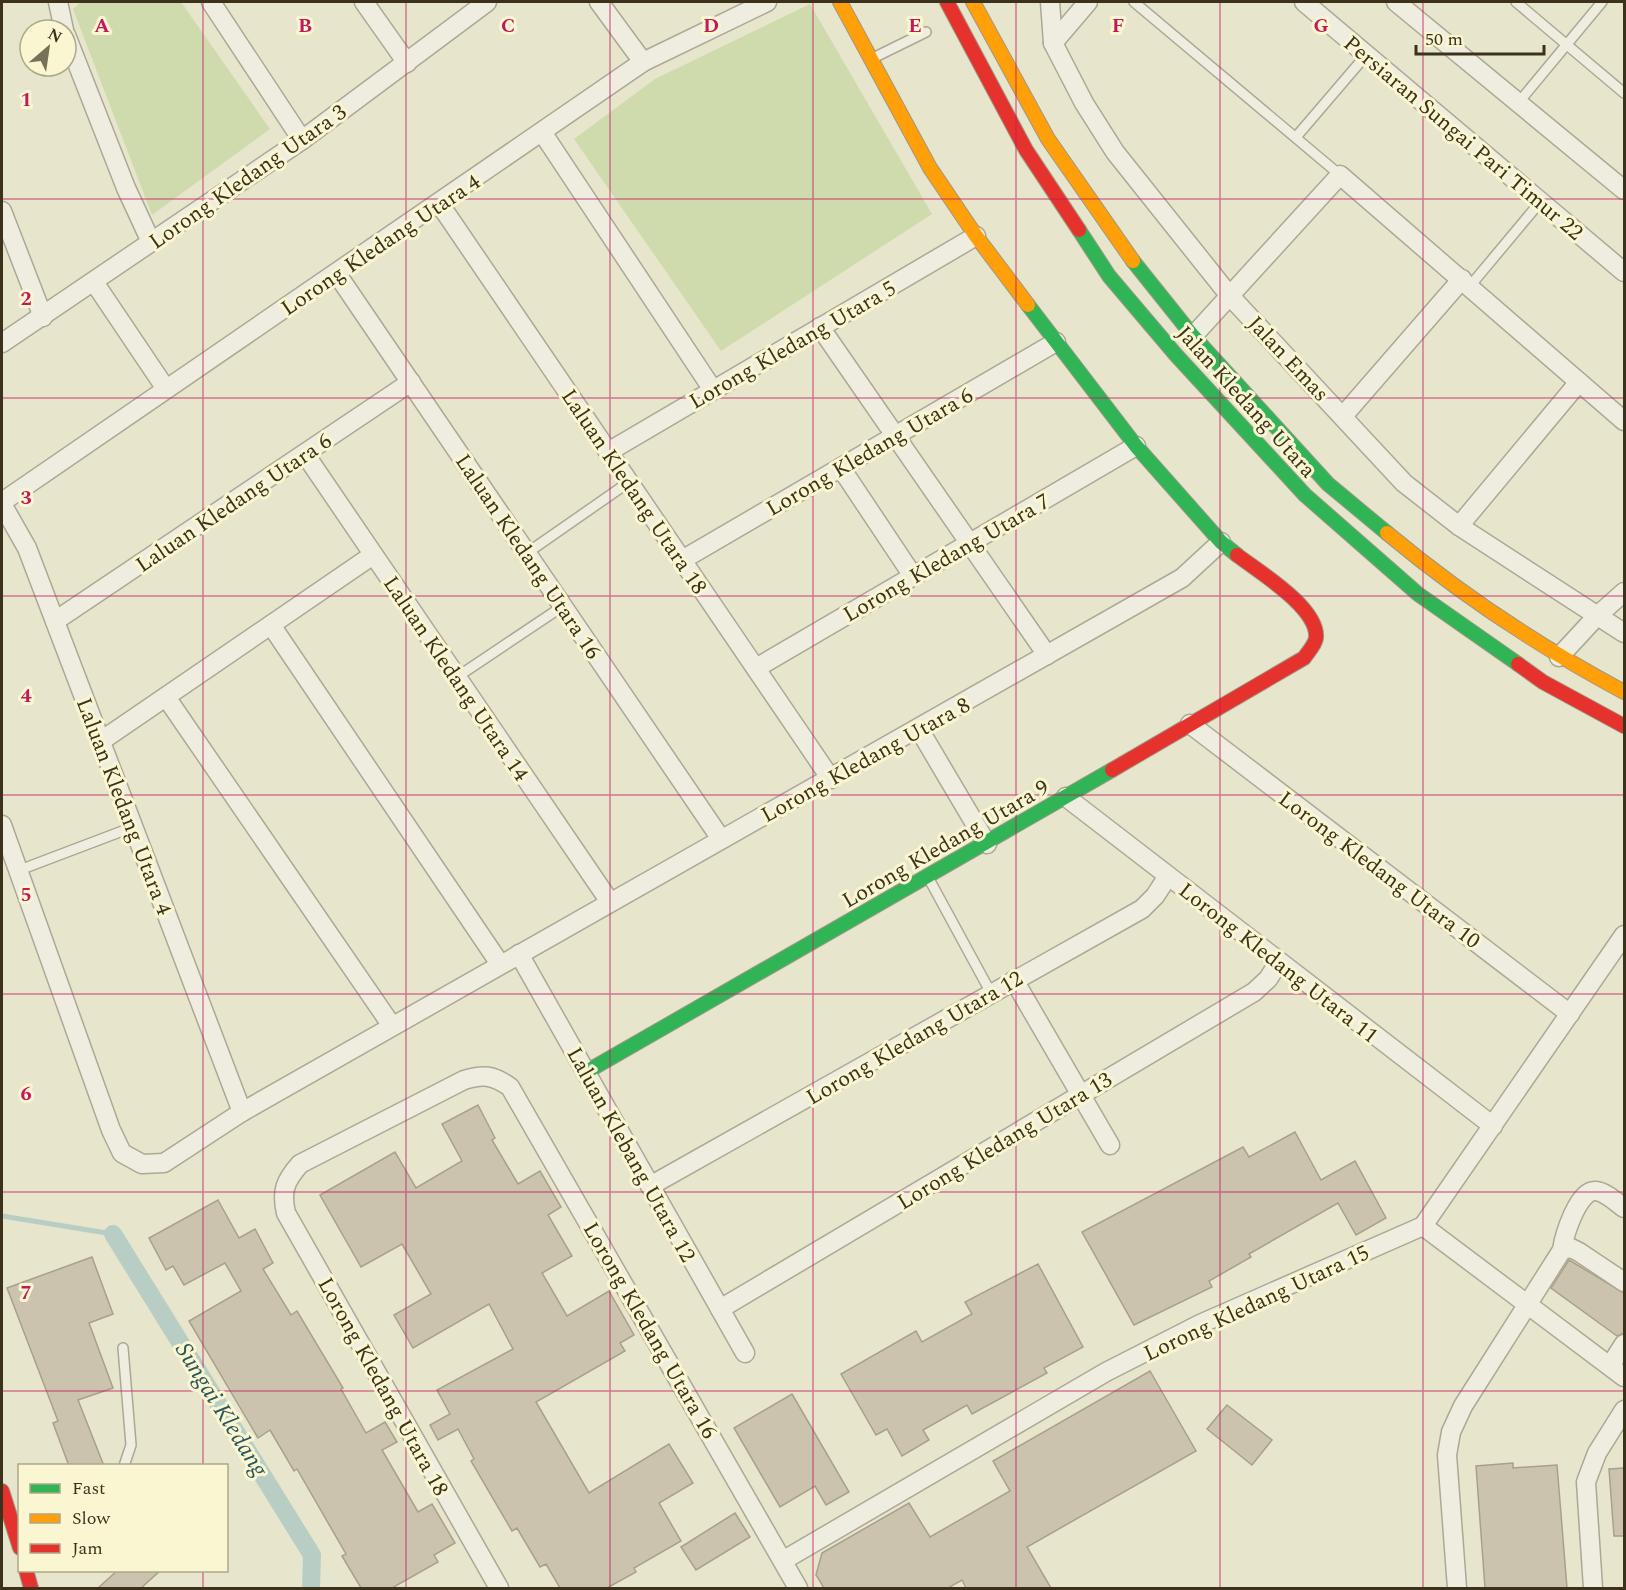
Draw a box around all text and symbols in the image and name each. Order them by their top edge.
text: A [94,11,110,41]
text: B [298,11,312,41]
text: C [501,11,515,41]
text: D [703,11,719,41]
text: E [908,11,922,41]
text: F [1112,11,1124,41]
text: G [1313,11,1329,41]
north arrow [18,18,78,78]
scale bar [1416,18,1544,56]
text: N [43,22,66,49]
text: 50 m [1425,26,1463,53]
street label: Persiaran Sungai Pari Timur 22 [1336,28,1590,249]
text: 1 [20,85,32,115]
street label: Lorong Kledang Utara 3 [142,96,353,258]
street label: Lorong Kledang Utara 4 [274,166,487,325]
street label: Lorong Kledang Utara 5 [683,272,903,418]
text: 2 [20,284,32,314]
street label: Jalan Emas [1239,308,1337,410]
street label: Jalan Kledang Utara [1168,318,1324,486]
street label: Lorong Kledang Utara 6 [760,379,980,525]
street label: Laluan Kledang Utara 18 [553,382,715,601]
street label: Laluan Kledang Utara 6 [129,425,339,581]
street label: Laluan Kledang Utara 16 [447,447,609,666]
text: 3 [20,483,32,513]
street label: Lorong Kledang Utara 7 [837,485,1057,631]
street label: Laluan Kledang Utara 14 [375,569,537,788]
text: 4 [20,681,32,711]
street label: Lorong Kledang Utara 8 [755,689,976,832]
street label: Laluan Kledang Utara 4 [67,693,180,920]
street label: Lorong Kledang Utara 9 [836,771,1056,917]
street label: Lorong Kledang Utara 10 [1271,783,1487,957]
street label: Lorong Kledang Utara 11 [1171,875,1385,1052]
text: 5 [20,880,32,910]
street label: Lorong Kledang Utara 12 [800,963,1029,1114]
street label: Laluan Klebang Utara 12 [558,1041,704,1268]
street label: Lorong Kledang Utara 13 [891,1064,1119,1219]
text: 6 [20,1079,32,1109]
street label: Lorong Kledang Utara 16 [574,1216,725,1445]
street label: Lorong Kledang Utara 15 [1138,1236,1375,1370]
street label: Lorong Kledang Utara 18 [309,1271,457,1502]
text: 7 [20,1278,32,1308]
water label: Sungai Kledang [166,1335,277,1485]
legend [18,1464,228,1572]
text: Fast [72,1475,105,1502]
text: Slow [72,1505,111,1532]
text: Jam [72,1535,103,1562]

